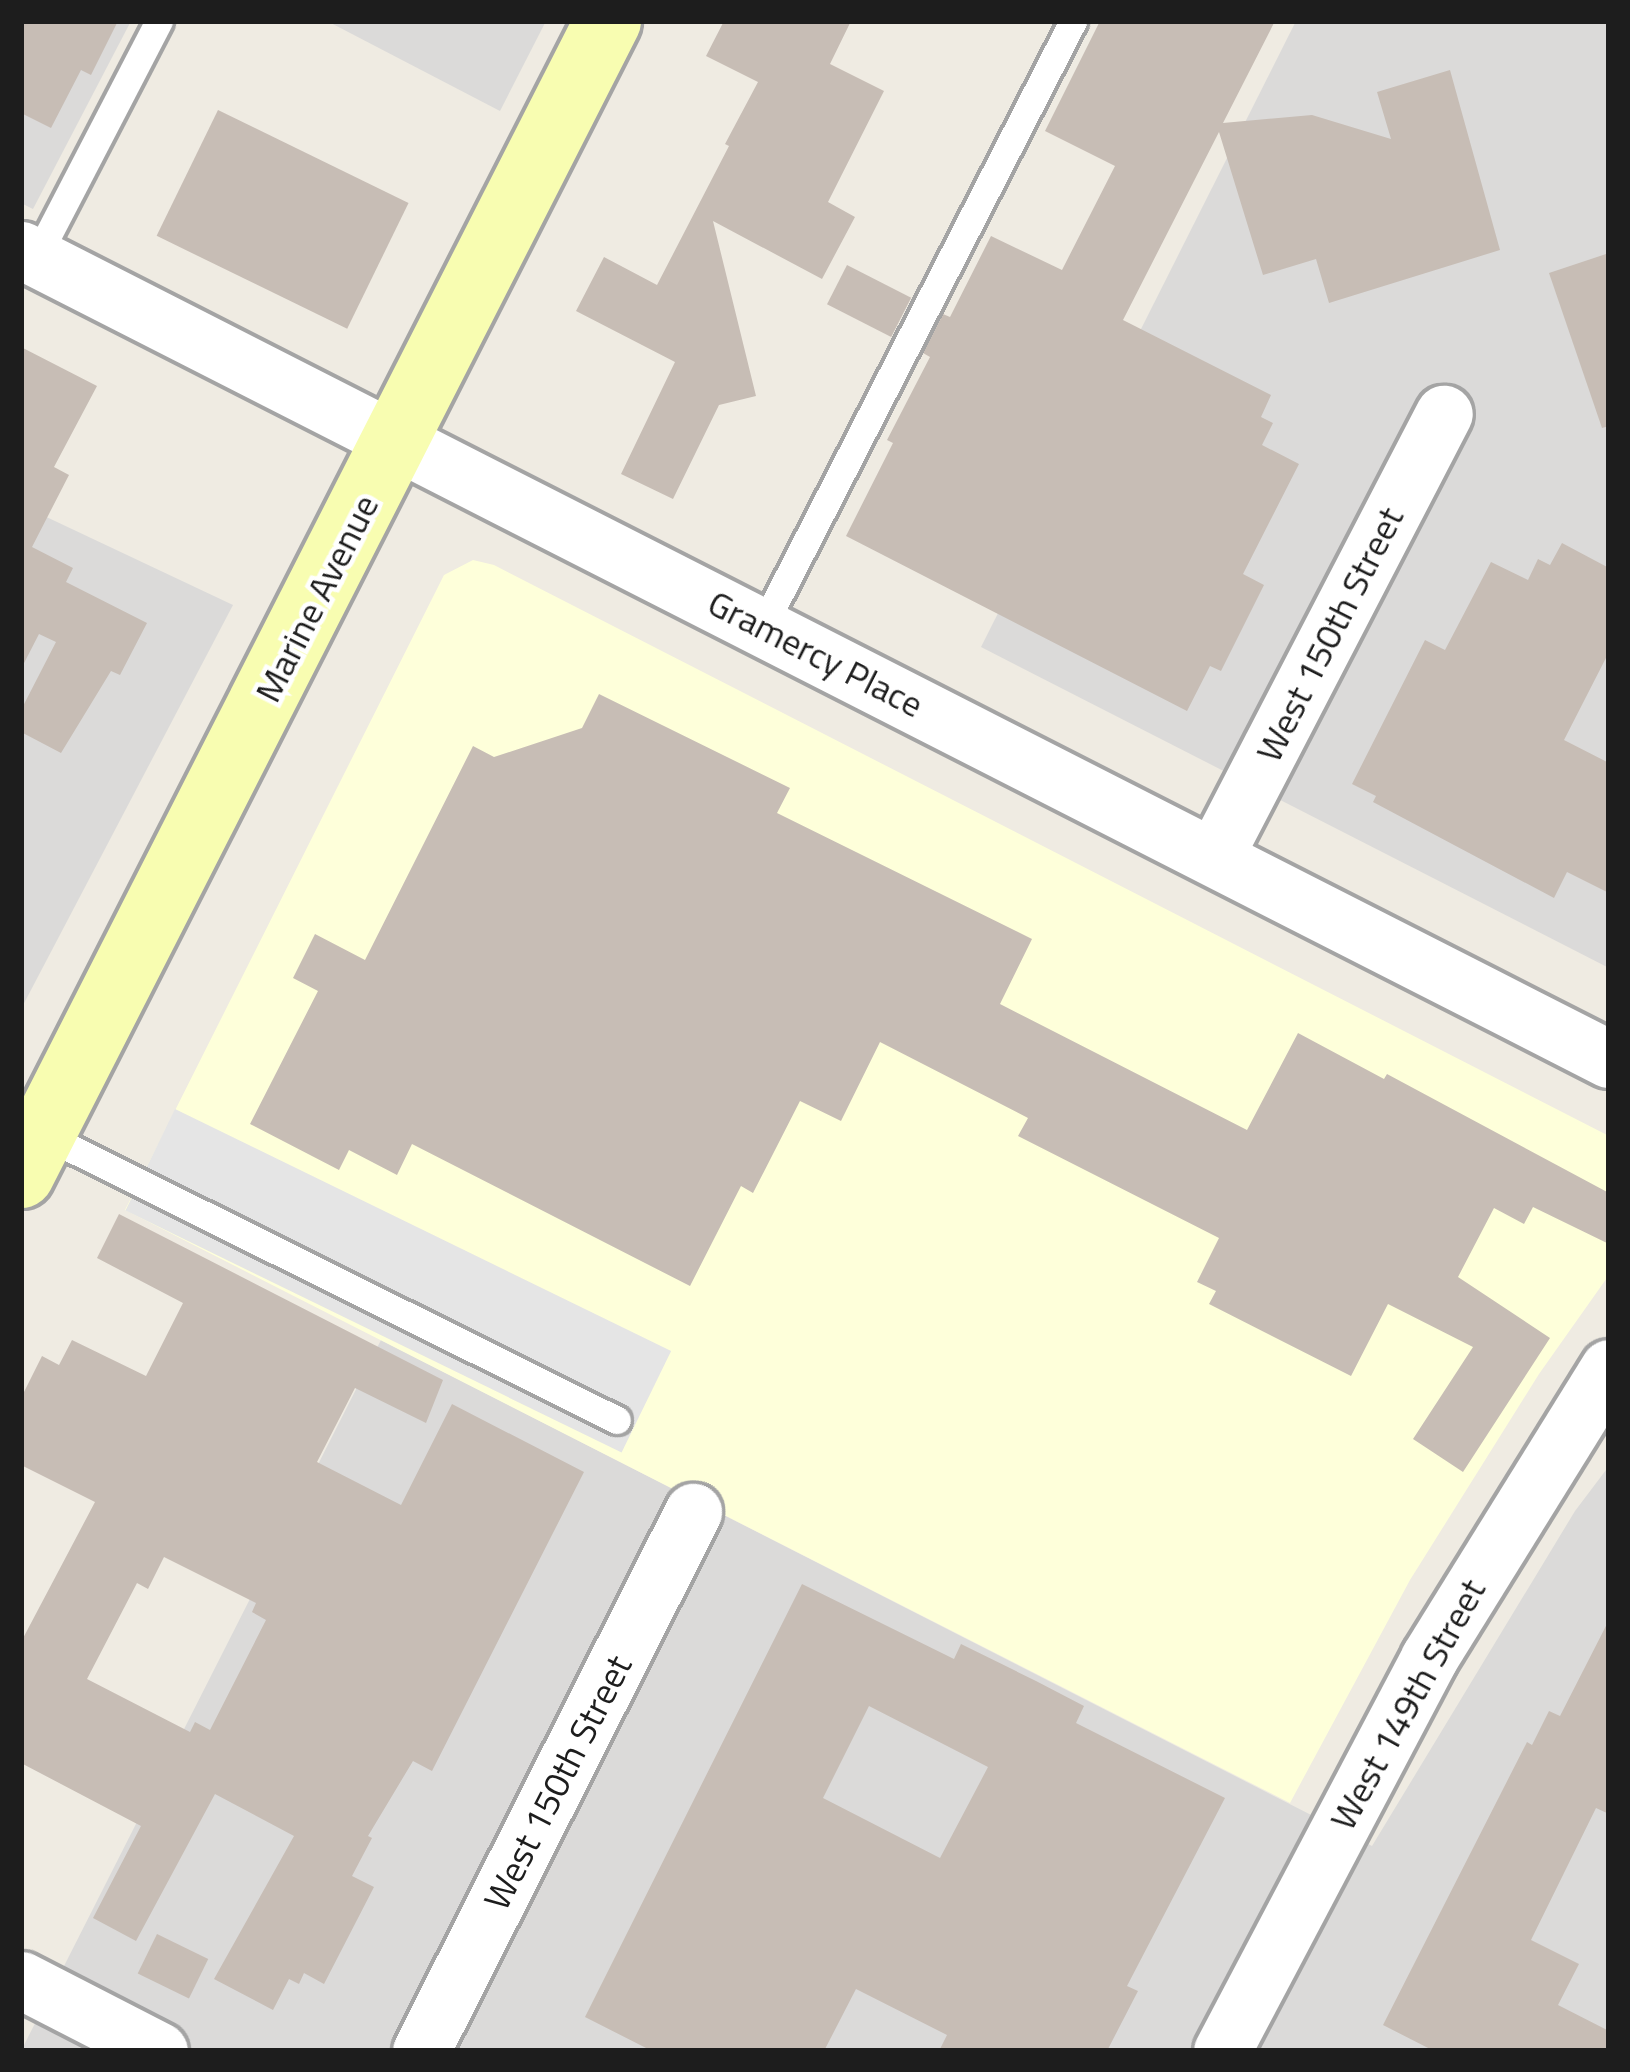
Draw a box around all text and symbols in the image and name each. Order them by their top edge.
street label: Marine Avenue [245,487,387,709]
street label: West 150th Street [1246,500,1412,768]
street label: Gramercy Place [701,580,931,726]
street label: West 149th Street [1320,1571,1494,1837]
street label: West 150th Street [474,1648,640,1916]

